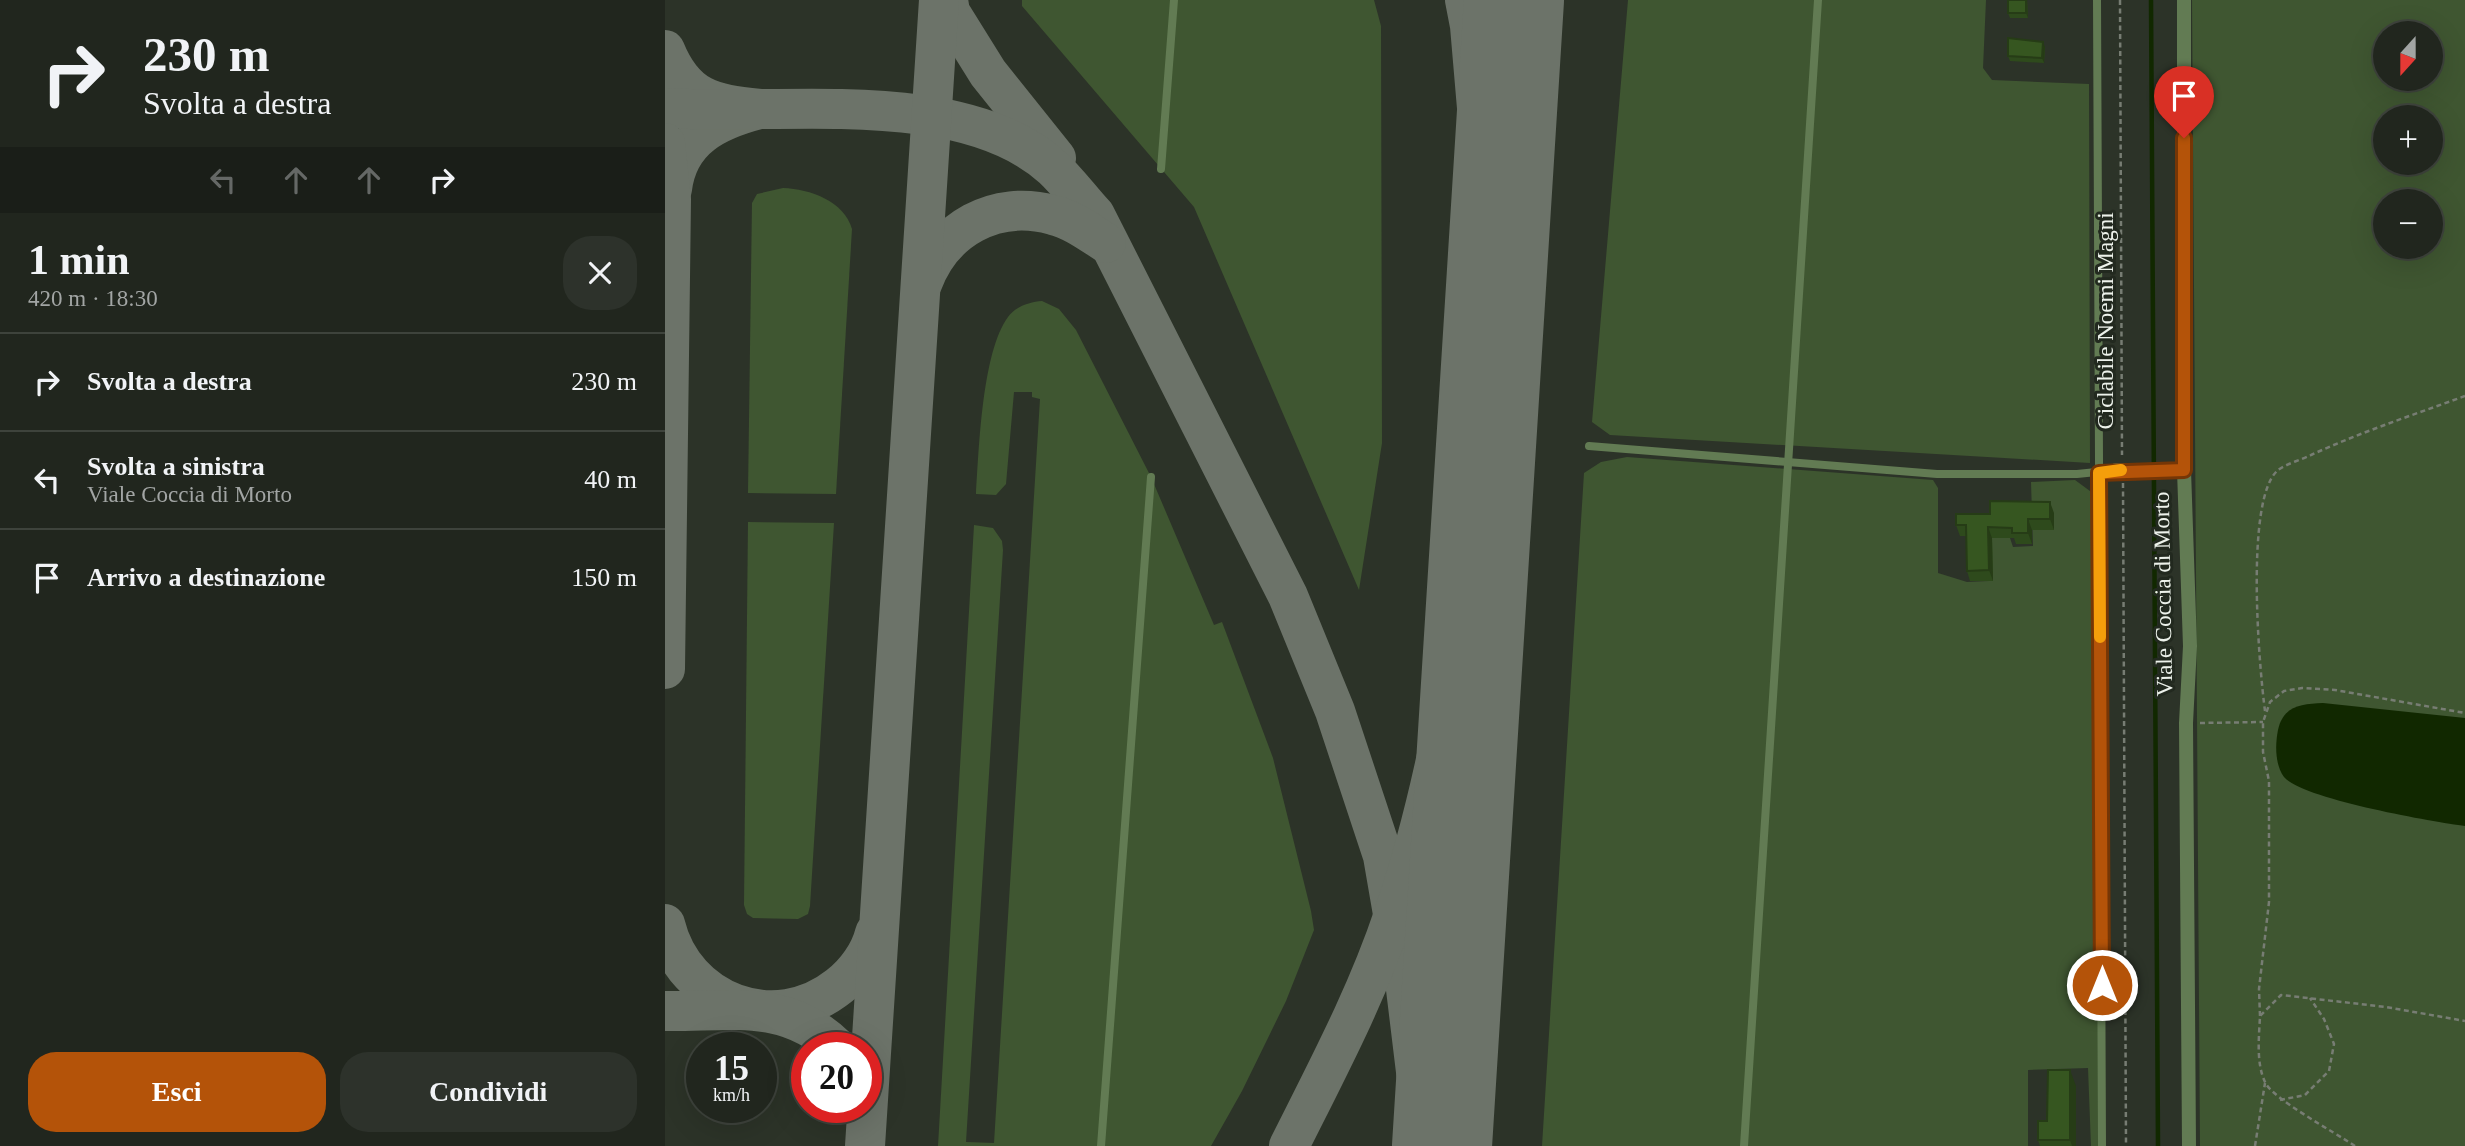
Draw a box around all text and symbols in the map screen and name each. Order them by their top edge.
north arrow [2373,21,2443,91]
map controls [2373,21,2443,259]
text: 230 m [143,27,270,82]
icon: right [28,28,119,119]
pin [2154,66,2214,138]
icon: arrive [2165,77,2203,115]
text: Svolta a destra [143,85,331,121]
button: + [2373,105,2443,175]
icon: left [204,161,242,199]
icon: ahead [277,161,315,199]
icon: ahead [350,161,388,199]
icon: right [423,161,461,199]
button: − [2373,189,2443,259]
street label: Ciclabile Noemi Magni [2093,212,2118,430]
button: close [563,236,637,310]
text: 1 min [28,237,130,283]
text: 420 m · 18:30 [28,286,158,311]
icon: right [28,363,66,401]
text: Svolta a destra [87,367,252,396]
text: 230 m [571,367,637,396]
text: Svolta a sinistra [87,452,265,481]
icon: left [28,461,66,499]
text: 40 m [584,465,637,494]
text: Viale Coccia di Morto [87,482,292,507]
street label: Viale Coccia di Morto [2149,491,2177,697]
icon: arrive [28,559,66,597]
text: Arrivo a destinazione [87,563,325,592]
text: 150 m [571,563,637,592]
position arrow [2065,948,2139,1022]
speed limit sign: 20 [791,1032,882,1123]
text: 15 [714,1049,749,1088]
button: Esci [28,1052,326,1132]
button: Condividi [340,1052,637,1132]
text: km/h [713,1085,750,1105]

